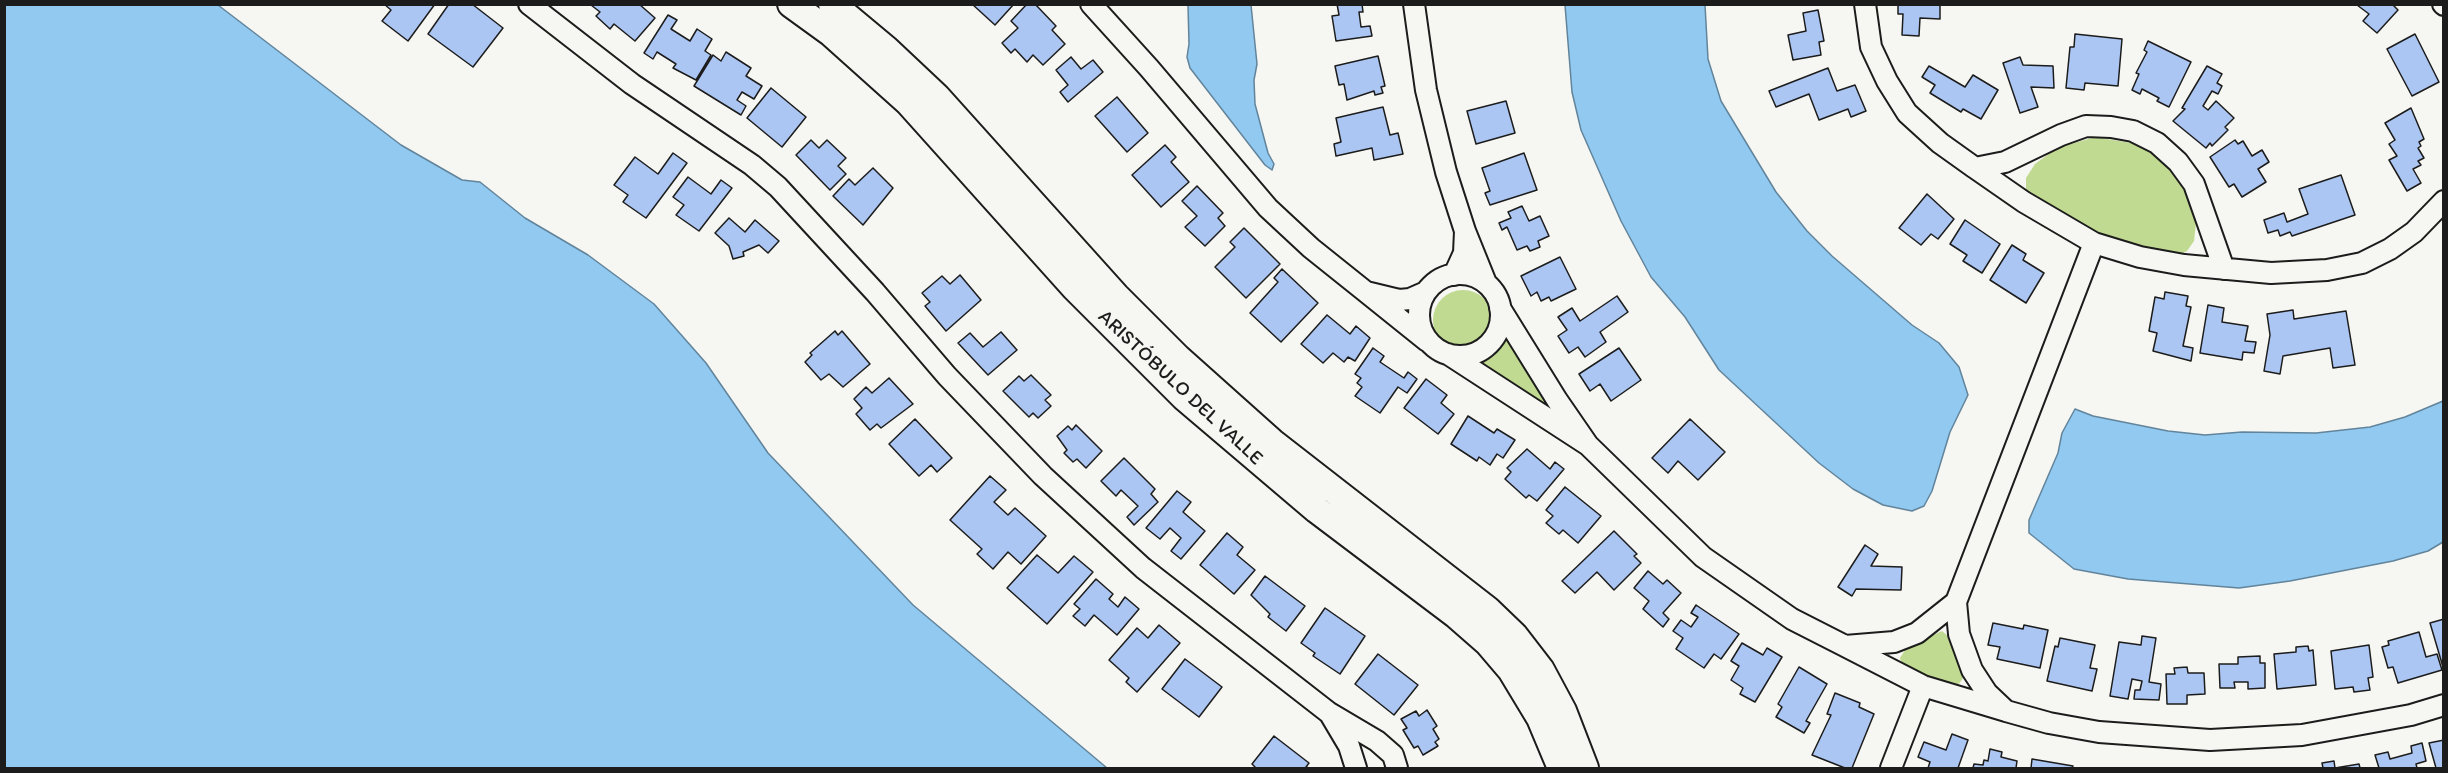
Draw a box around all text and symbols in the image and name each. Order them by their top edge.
street label: ARISTÓBULO DEL VALLE [1093,305,1267,471]

